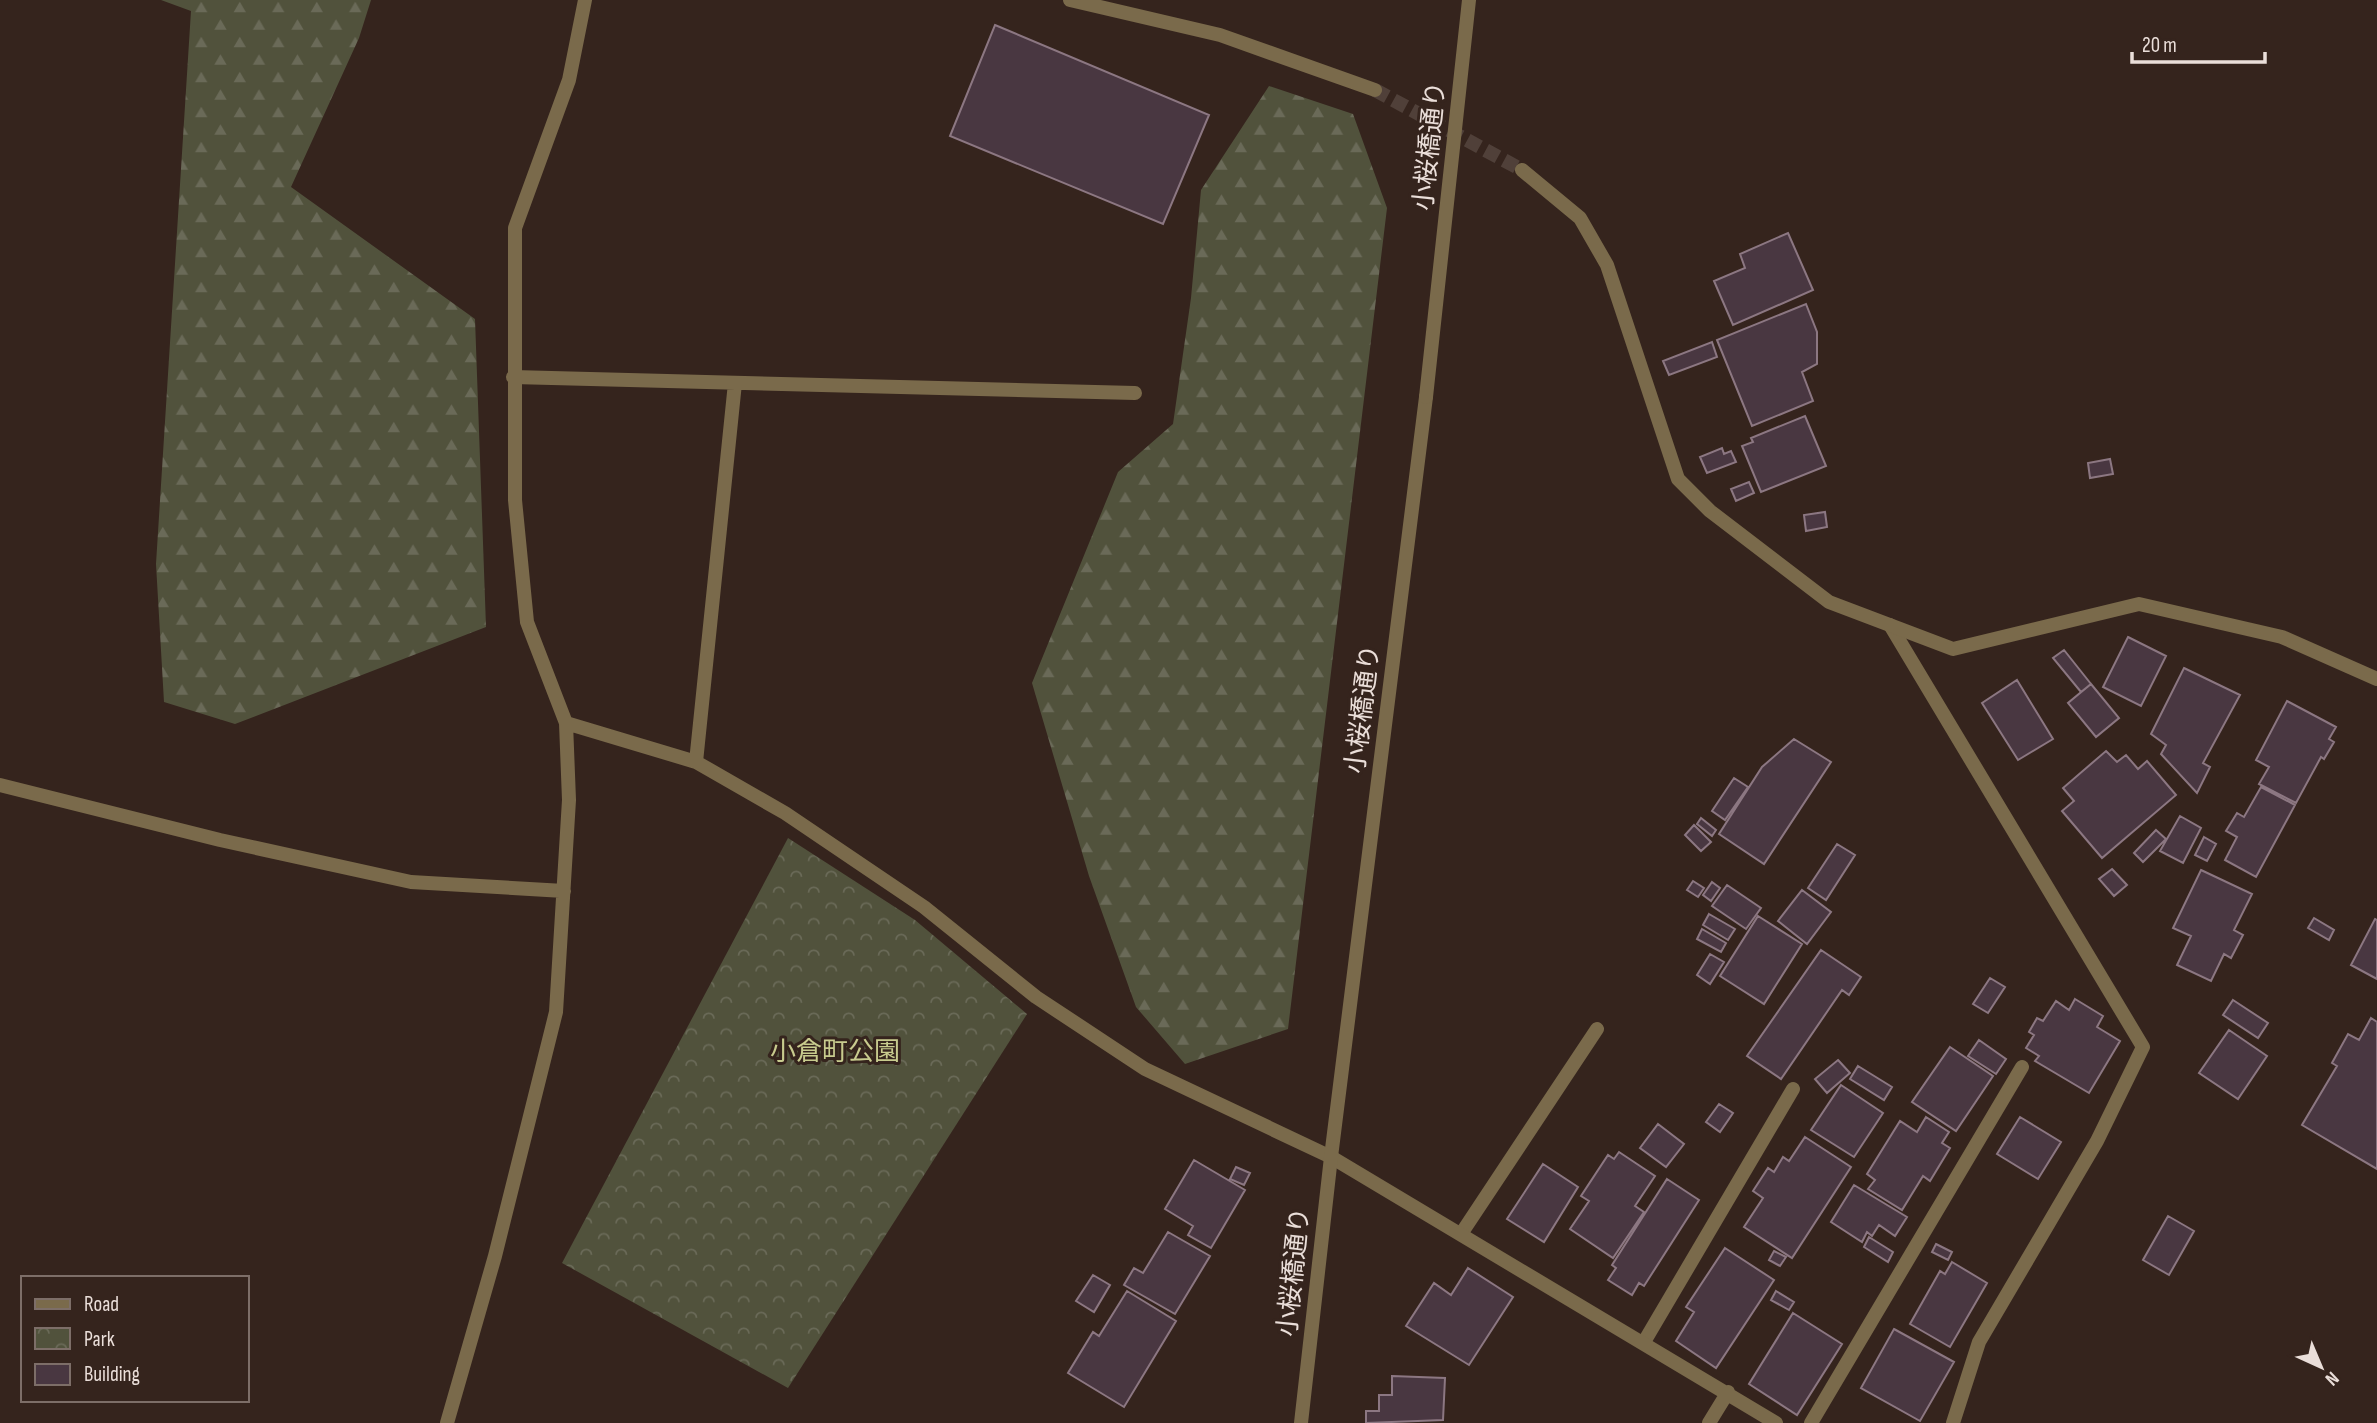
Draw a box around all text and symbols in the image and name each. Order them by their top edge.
scale bar [2132,21,2265,65]
text: 20 m [2142,33,2177,58]
street label: 小桜橋通り [1408,80,1453,212]
street label: 小桜橋通り [1340,643,1387,776]
park label: 小倉町公園 [770,1037,900,1068]
street label: 小桜橋通り [1272,1206,1317,1338]
legend [21,1276,248,1402]
text: Road [84,1292,119,1317]
text: Park [84,1327,115,1352]
north arrow [2286,1332,2356,1402]
text: Building [84,1362,140,1387]
text: N [2320,1366,2343,1390]

